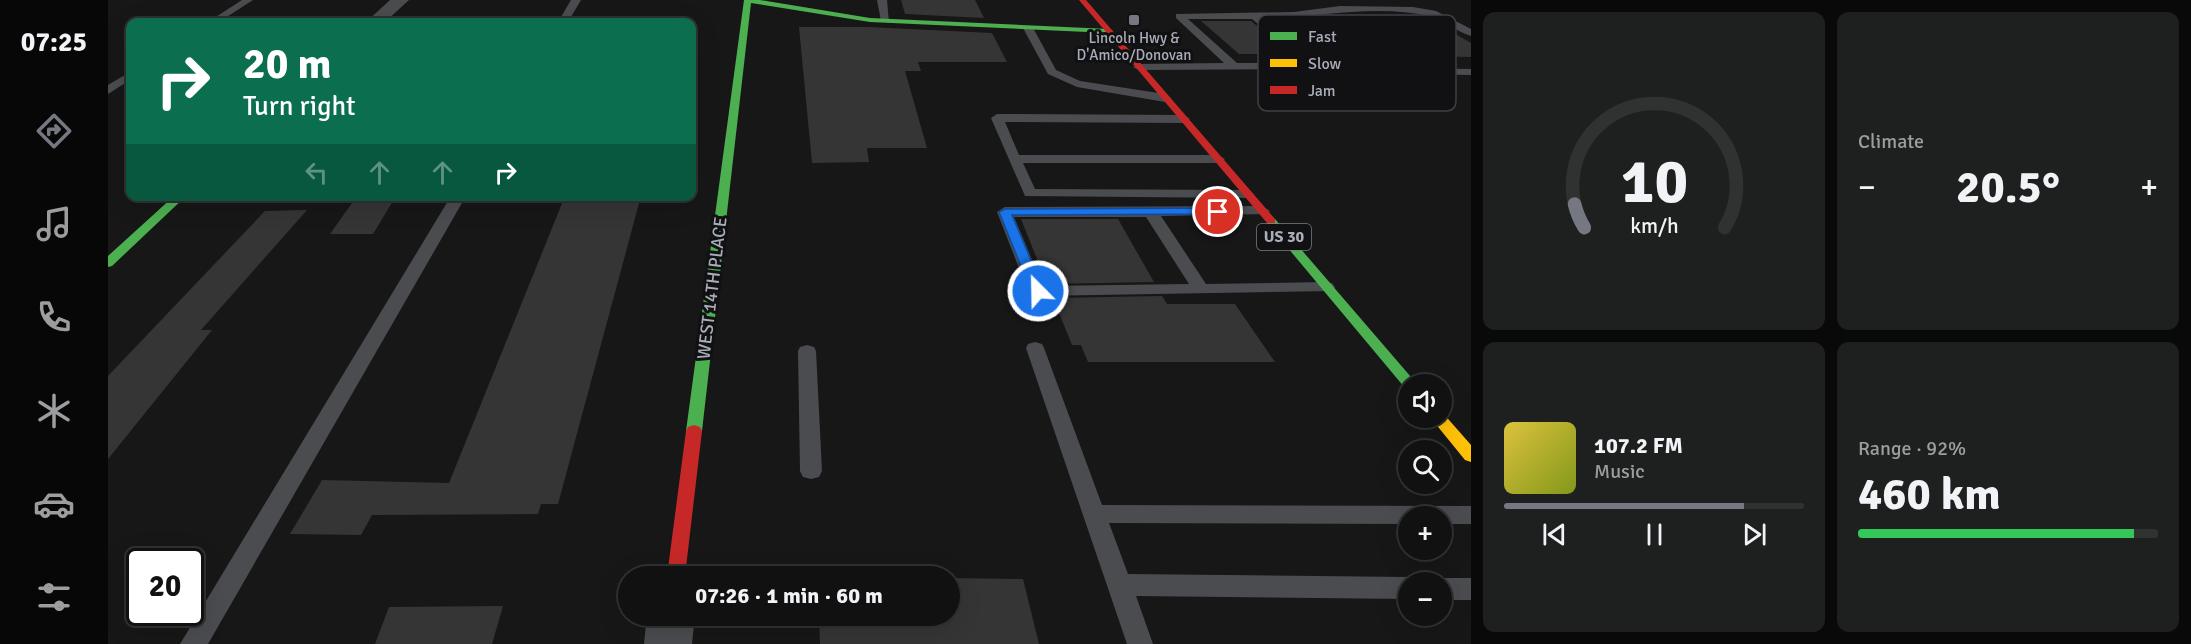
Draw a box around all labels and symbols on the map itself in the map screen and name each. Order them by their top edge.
marker: Lincoln Hwy & D'Amico/Donovan [1127,13,1141,27]
legend [1258,15,1456,111]
text: Fast [1308,27,1337,47]
place label: Lincoln Hwy & D'Amico/Donovan [1076,29,1192,64]
text: Slow [1308,54,1342,74]
text: Jam [1308,81,1336,101]
pin [1192,186,1243,237]
street label: WEST 14TH PLACE [692,215,732,361]
road number: US 30 [1257,224,1311,250]
position arrow [1006,259,1070,323]
speed limit sign: 20 [126,548,204,626]

